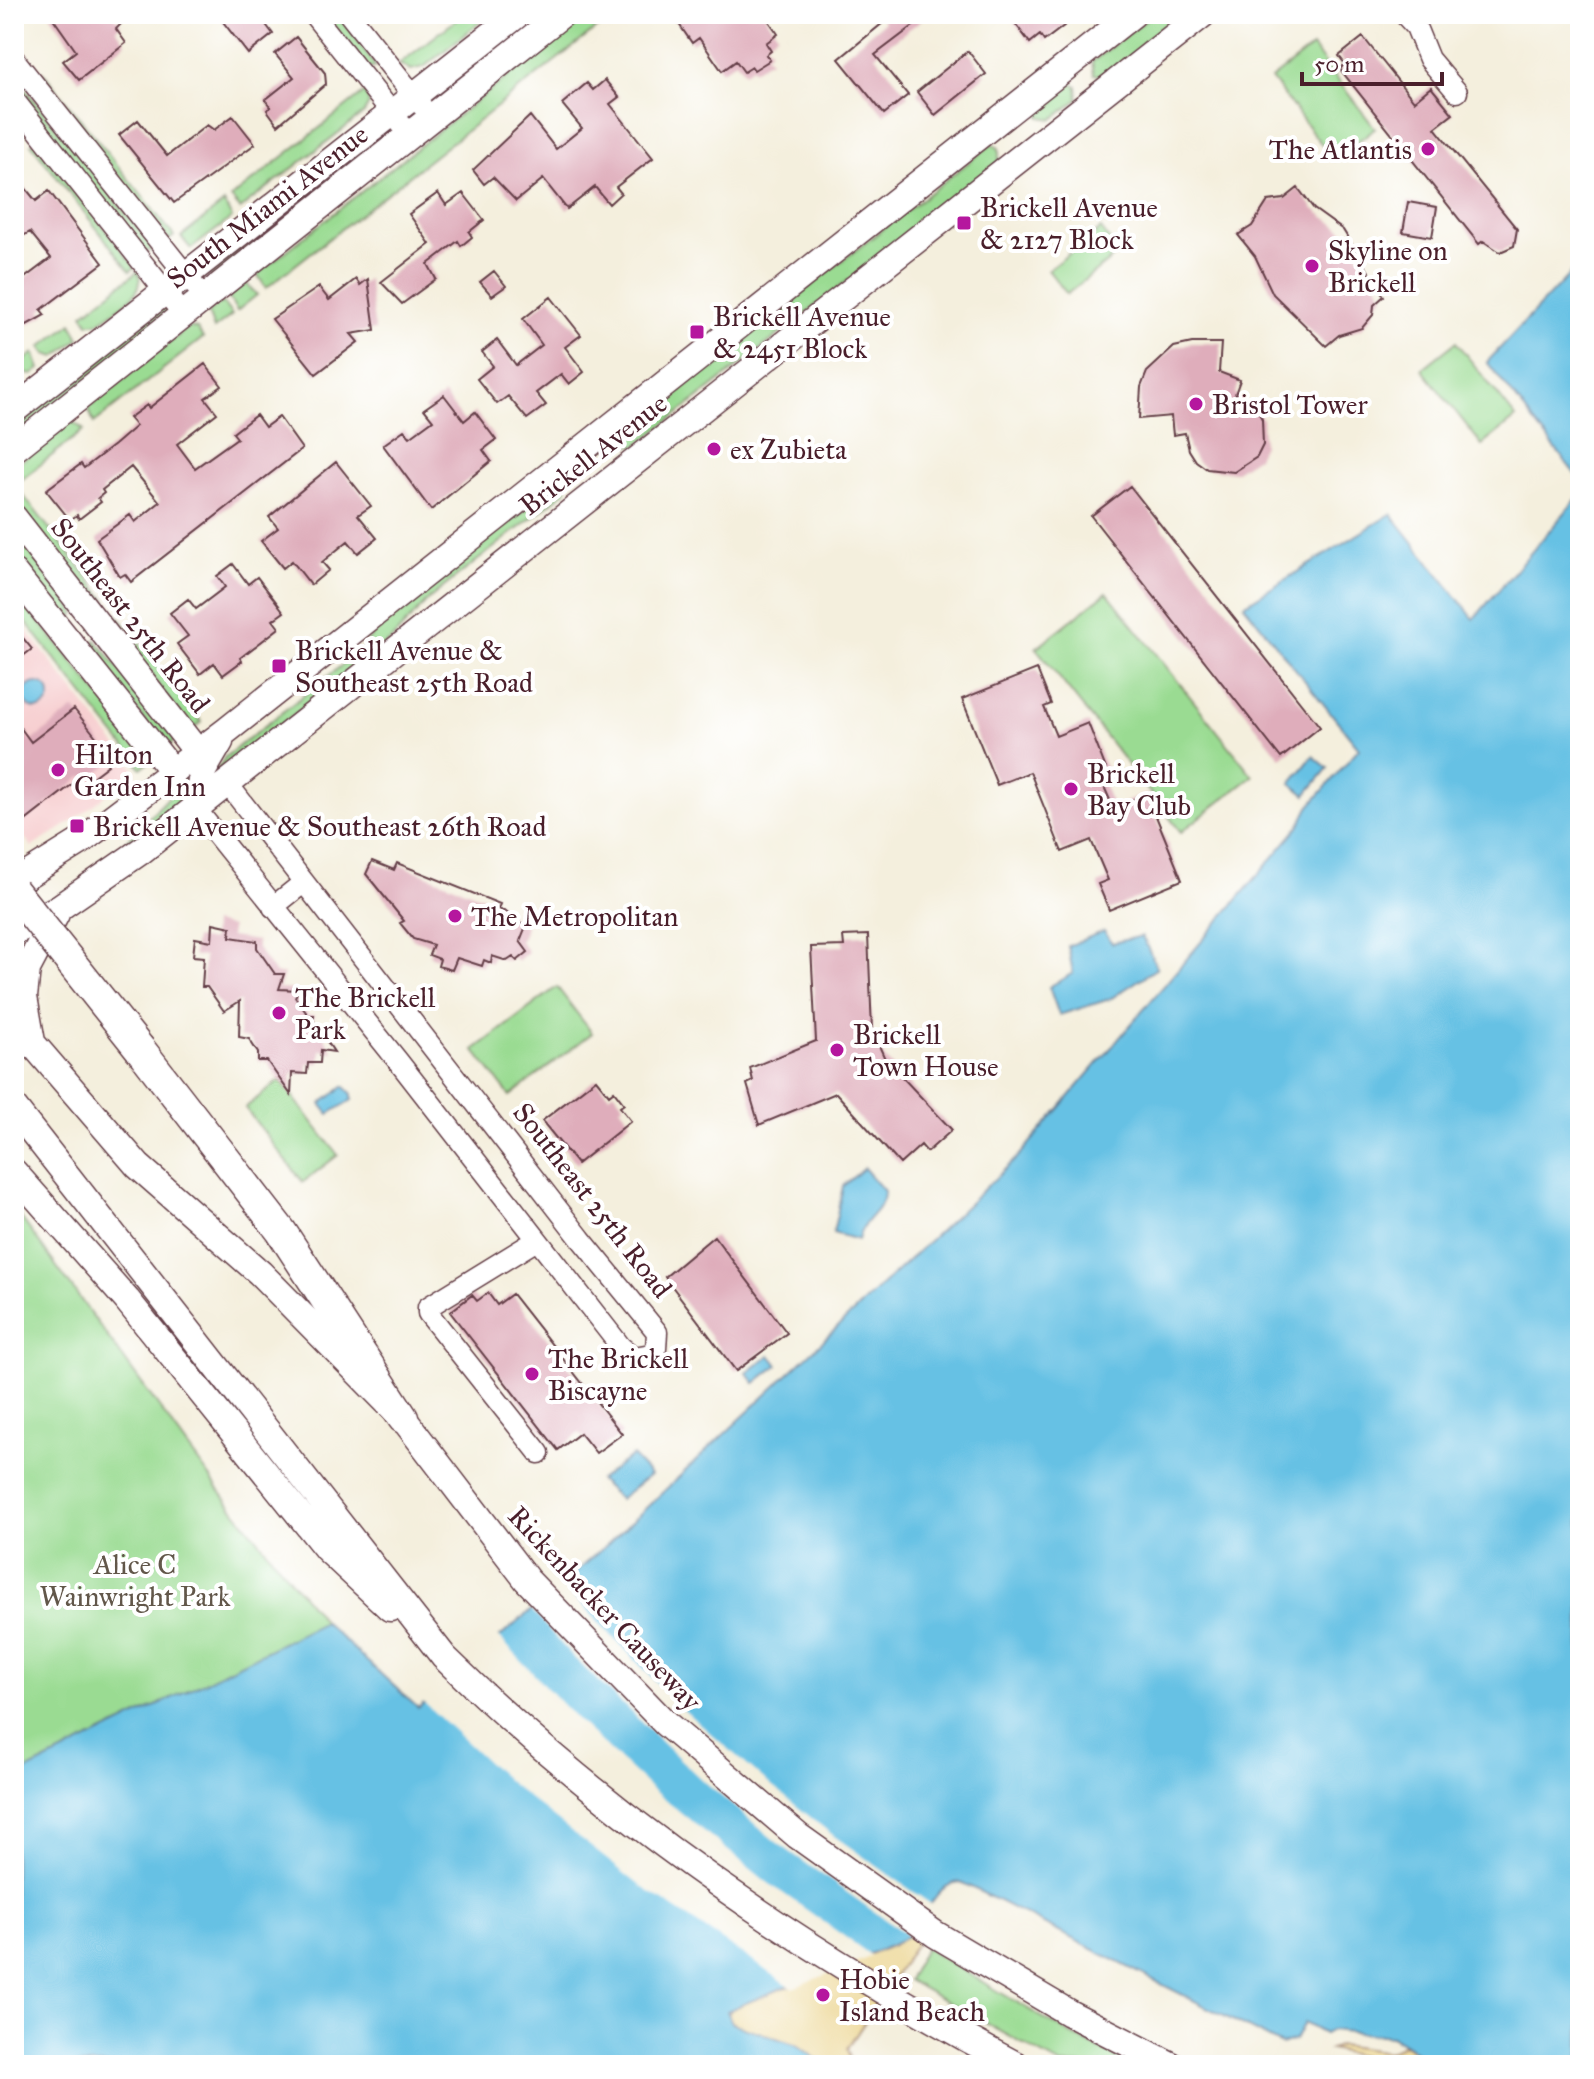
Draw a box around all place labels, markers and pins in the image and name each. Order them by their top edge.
place label: The Atlantis [1269,132,1412,167]
marker: The Atlantis [1419,140,1437,158]
place label: Brickell Avenue & 2127 Block [980,190,1158,257]
marker: Brickell Avenue & 2127 Block [955,214,973,232]
place label: Skyline on Brickell [1328,233,1448,300]
marker: Skyline on Brickell [1303,257,1321,275]
place label: Brickell Avenue & 2451 Block [713,299,891,366]
marker: Brickell Avenue & 2451 Block [688,323,706,341]
place label: Bristol Tower [1212,387,1368,422]
marker: Bristol Tower [1187,395,1205,413]
place label: ex Zubieta [730,432,847,467]
marker: ex Zubieta [705,440,723,458]
place label: Brickell Avenue & Southeast 25th Road [295,633,533,700]
marker: Brickell Avenue & Southeast 25th Road [270,657,288,675]
place label: Hilton Garden Inn [74,737,206,804]
place label: Brickell Bay Club [1087,756,1191,823]
marker: Hilton Garden Inn [49,761,67,779]
marker: Brickell Bay Club [1062,780,1080,798]
place label: Brickell Avenue & Southeast 26th Road [93,809,546,844]
marker: Brickell Avenue & Southeast 26th Road [68,817,86,835]
place label: The Metropolitan [471,899,678,934]
marker: The Metropolitan [446,907,464,925]
place label: The Brickell Park [295,980,436,1047]
marker: The Brickell Park [270,1004,288,1022]
place label: Brickell Town House [853,1017,999,1084]
marker: Brickell Town House [828,1041,846,1059]
place label: The Brickell Biscayne [548,1341,689,1408]
marker: The Brickell Biscayne [523,1365,541,1383]
place label: Hobie Island Beach [839,1962,985,2029]
marker: Hobie Island Beach [814,1986,832,2004]

